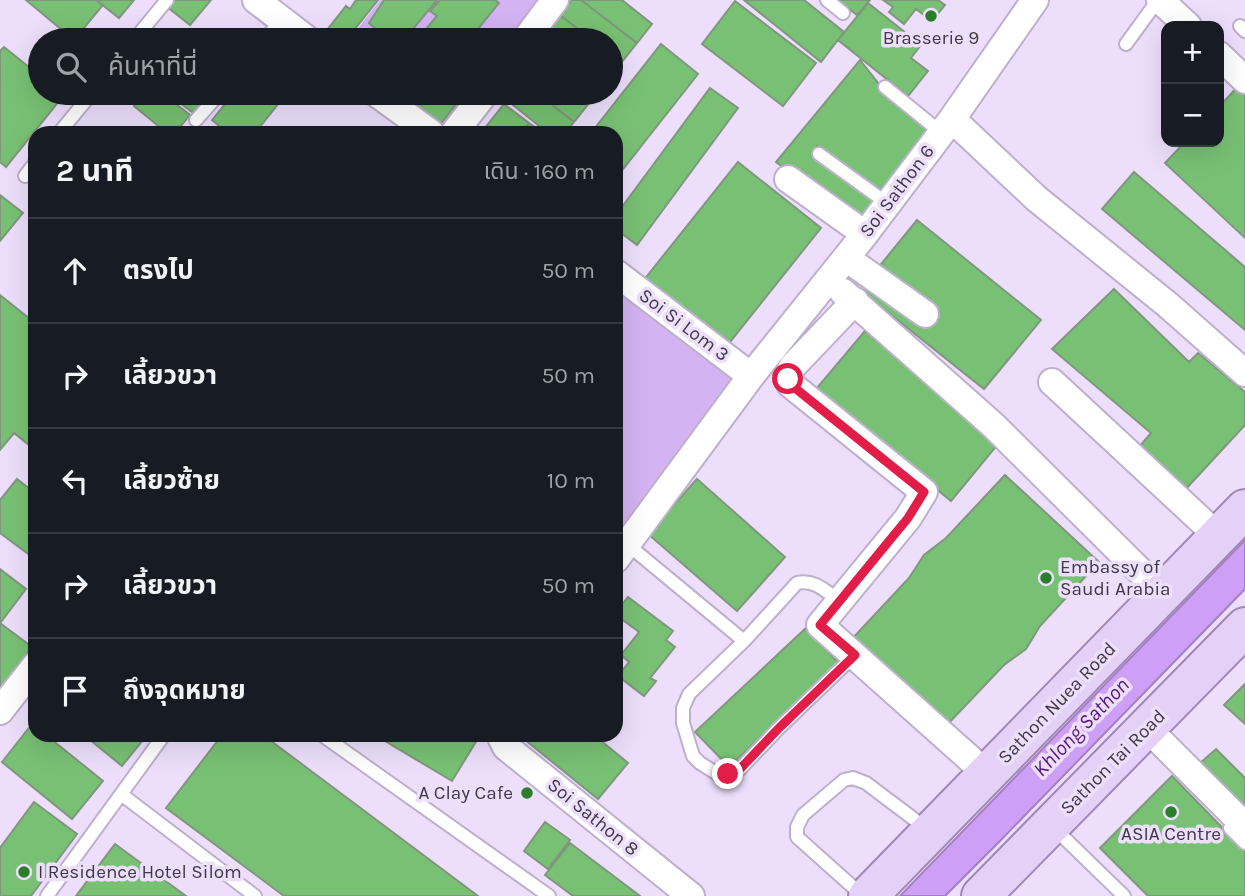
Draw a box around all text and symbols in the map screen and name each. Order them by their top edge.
marker: Brasserie 9 [923,8,939,24]
map controls [1161,21,1224,147]
button: + [1161,21,1224,84]
place label: Brasserie 9 [883,27,979,49]
search box [28,28,623,105]
icon: search [52,48,90,86]
text: ค้นหาที่นี่ [108,51,198,82]
button: − [1161,84,1224,147]
street label: Soi Sathon 6 [855,141,939,241]
text: 2 นาที [56,153,134,189]
text: เดิน · 160 m [484,158,595,185]
icon: ahead [56,252,94,290]
text: ตรงไป [123,255,194,286]
text: 50 m [541,257,595,284]
street label: Soi Si Lom 3 [635,284,733,366]
icon: right [56,357,94,395]
text: เลี้ยวขวา [123,360,217,391]
text: 50 m [541,362,595,389]
route start [772,363,803,394]
icon: left [56,462,94,500]
text: เลี้ยวซ้าย [123,465,220,496]
text: 10 m [547,467,595,494]
place label: Embassy of Saudi Arabia [1060,556,1171,600]
icon: right [56,567,94,605]
text: เลี้ยวขวา [123,570,217,601]
marker: Embassy of Saudi Arabia [1038,570,1054,586]
text: 50 m [541,572,595,599]
street label: Sathon Nuea Road [994,638,1120,768]
icon: arrive [56,672,94,710]
water label: Khlong Sathon [1028,673,1134,781]
text: ถึงจุดหมาย [123,675,246,706]
street label: Sathon Tai Road [1056,705,1170,819]
route end [712,758,743,789]
street label: Soi Sathon 8 [543,774,643,860]
place label: A Clay Cafe [418,782,513,804]
marker: A Clay Cafe [519,785,535,801]
marker: ASIA Centre [1163,804,1179,820]
place label: ASIA Centre [1121,823,1221,845]
place label: I Residence Hotel Silom [38,861,242,883]
marker: I Residence Hotel Silom [16,864,32,880]

